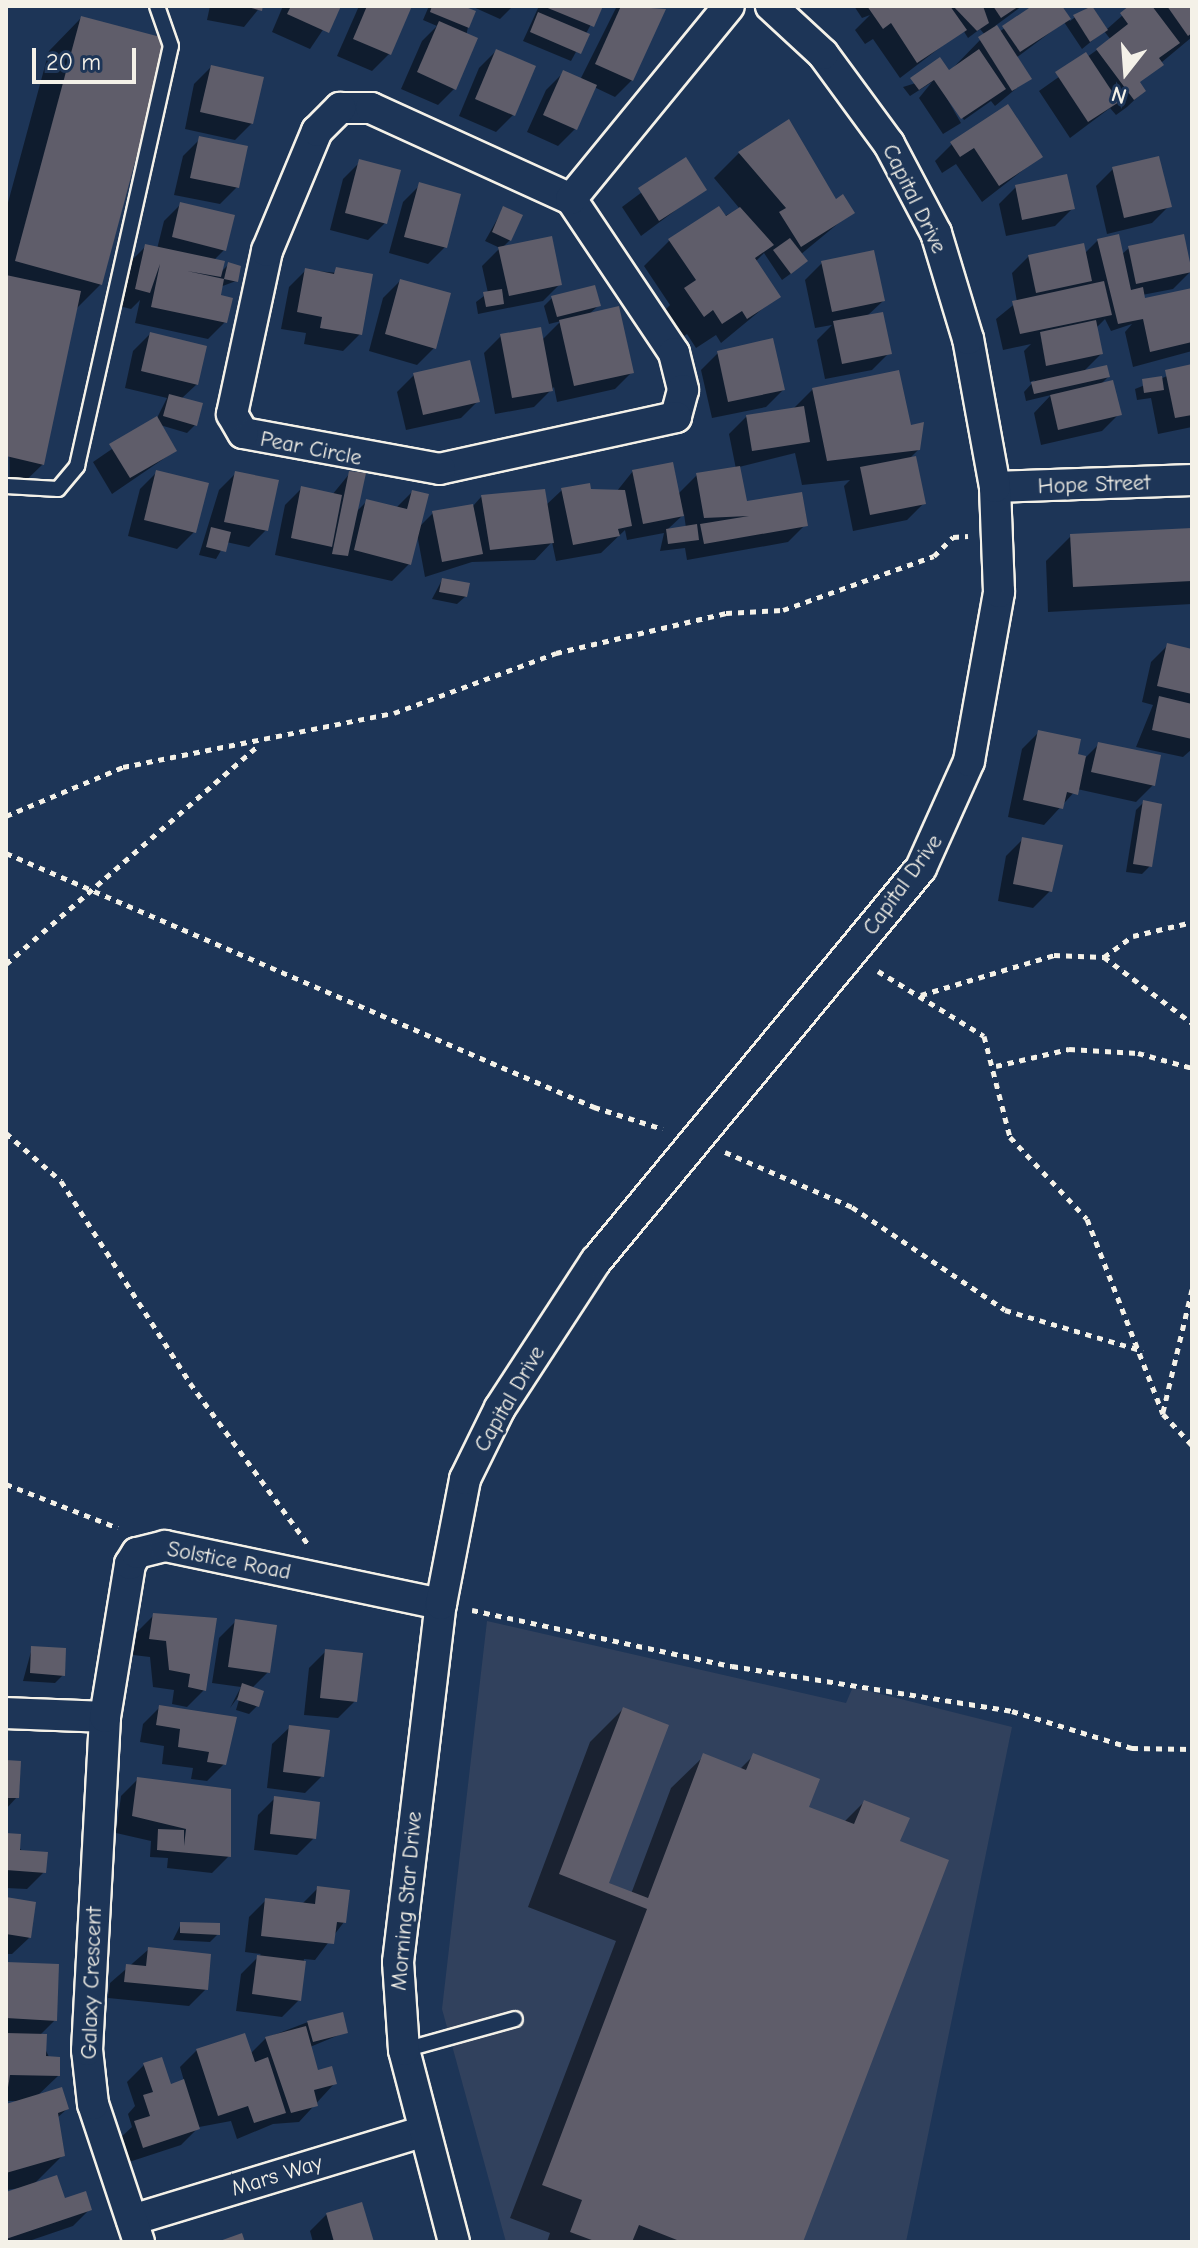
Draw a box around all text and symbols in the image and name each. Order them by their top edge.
scale bar [36,32,140,82]
north arrow [1086,32,1166,112]
text: 20 m [46,48,101,76]
text: N [1108,80,1130,109]
street label: Capital Drive [876,140,952,258]
street label: Pear Circle [258,426,364,472]
street label: Hope Street [1037,470,1151,500]
street label: Capital Drive [858,829,948,941]
street label: Capital Drive [469,1341,551,1457]
street label: Solstice Road [165,1536,293,1586]
street label: Morning Star Drive [386,1810,428,1992]
street label: Galaxy Crescent [76,1906,108,2060]
street label: Mars Way [228,2150,326,2202]

